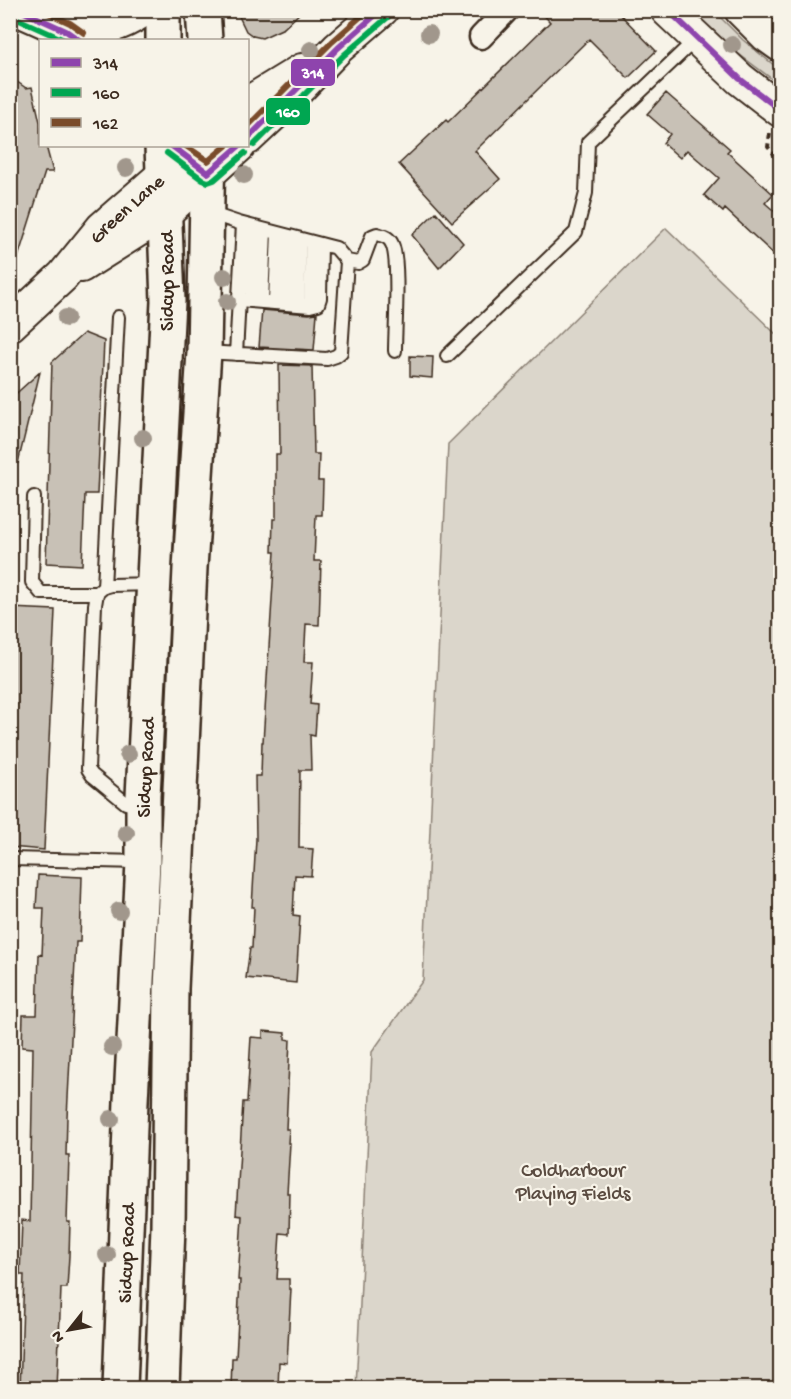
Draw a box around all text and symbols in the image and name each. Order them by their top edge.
legend [39,39,249,147]
text: 314 [92,55,119,76]
line badge: 314 [290,58,336,87]
text: 314 [301,66,325,85]
text: 160 [92,85,120,106]
line badge: 160 [265,97,311,126]
text: 160 [275,105,300,124]
text: 162 [92,115,118,136]
street label: Green Lane [86,171,171,249]
street label: Sidcup Road [158,229,181,331]
street label: Sidcup Road [135,715,162,817]
park label: Coldharbour Playing Fields [515,1161,631,1207]
street label: Sidcup Road [115,1201,142,1304]
north arrow [39,1300,99,1360]
text: N [48,1326,70,1345]

